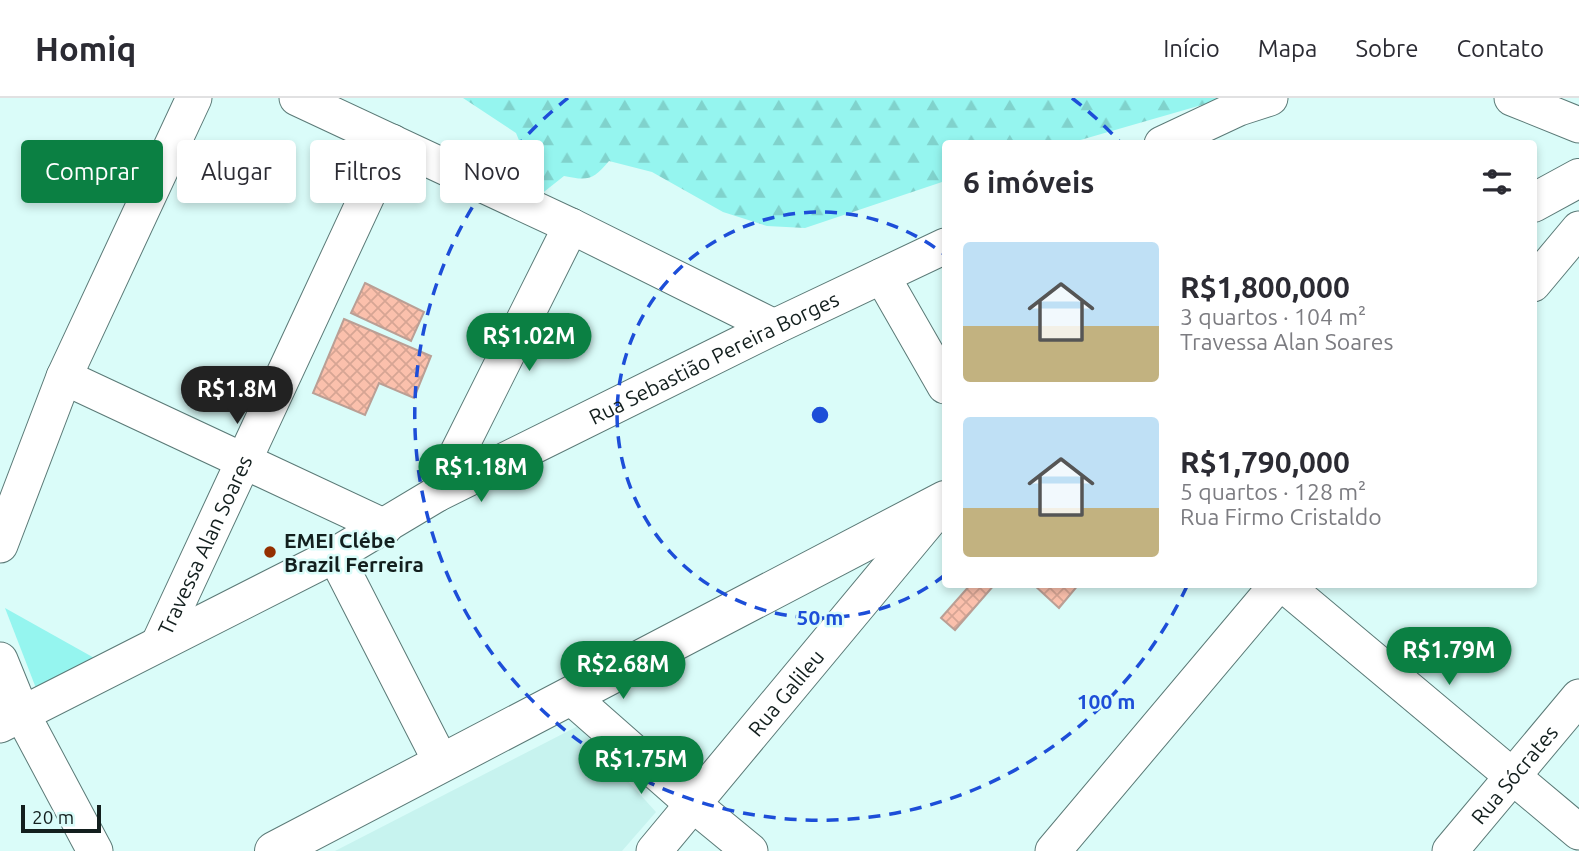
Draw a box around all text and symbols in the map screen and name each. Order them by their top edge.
text: Homiq [35,30,136,67]
text: Início [1163,35,1220,62]
text: Mapa [1258,35,1317,62]
text: Sobre [1355,35,1418,62]
text: Contato [1456,35,1544,62]
chip: Comprar [21,140,163,203]
chip: Alugar [177,140,296,203]
chip: Filtros [310,140,426,203]
chip: Novo [440,140,544,203]
icon: filters [1478,163,1516,201]
text: 6 imóveis [963,165,1094,199]
icon: home [1019,270,1103,354]
text: R$1,800,000 [1180,270,1350,304]
street label: Rua Sebastião Pereira Borges [585,286,842,429]
text: 3 quartos · 104 m² [1180,304,1366,329]
pin: R$1.02M [464,314,594,373]
text: R$1.02M [482,323,576,348]
text: Travessa Alan Soares [1180,329,1393,354]
pin: R$1.8M [180,366,294,426]
text: R$1.8M [197,376,277,401]
centre of rings [808,403,832,427]
pin: R$1.18M [416,444,546,504]
icon: home [1019,445,1103,529]
text: R$1,790,000 [1180,445,1350,479]
street label: Travessa Alan Soares [153,452,257,639]
text: R$1.18M [434,454,528,479]
text: 5 quartos · 128 m² [1180,479,1366,504]
text: Rua Firmo Cristaldo [1180,504,1382,529]
place label: EMEI Clébe Brazil Ferreira [284,528,424,576]
marker: EMEI Clébe Brazil Ferreira [262,544,278,560]
text: 50 m [797,605,843,629]
pin: R$1.79M [1384,628,1514,687]
text: R$1.79M [1402,637,1496,662]
pin: R$2.68M [558,642,688,701]
street label: Rua Galileu [743,644,829,741]
text: R$2.68M [576,651,670,676]
text: 100 m [1077,689,1135,713]
street label: Rua Sócrates [1466,720,1562,829]
pin: R$1.75M [576,736,706,796]
text: R$1.75M [594,746,688,771]
scale bar [21,802,102,834]
text: 20 m [32,806,74,828]

